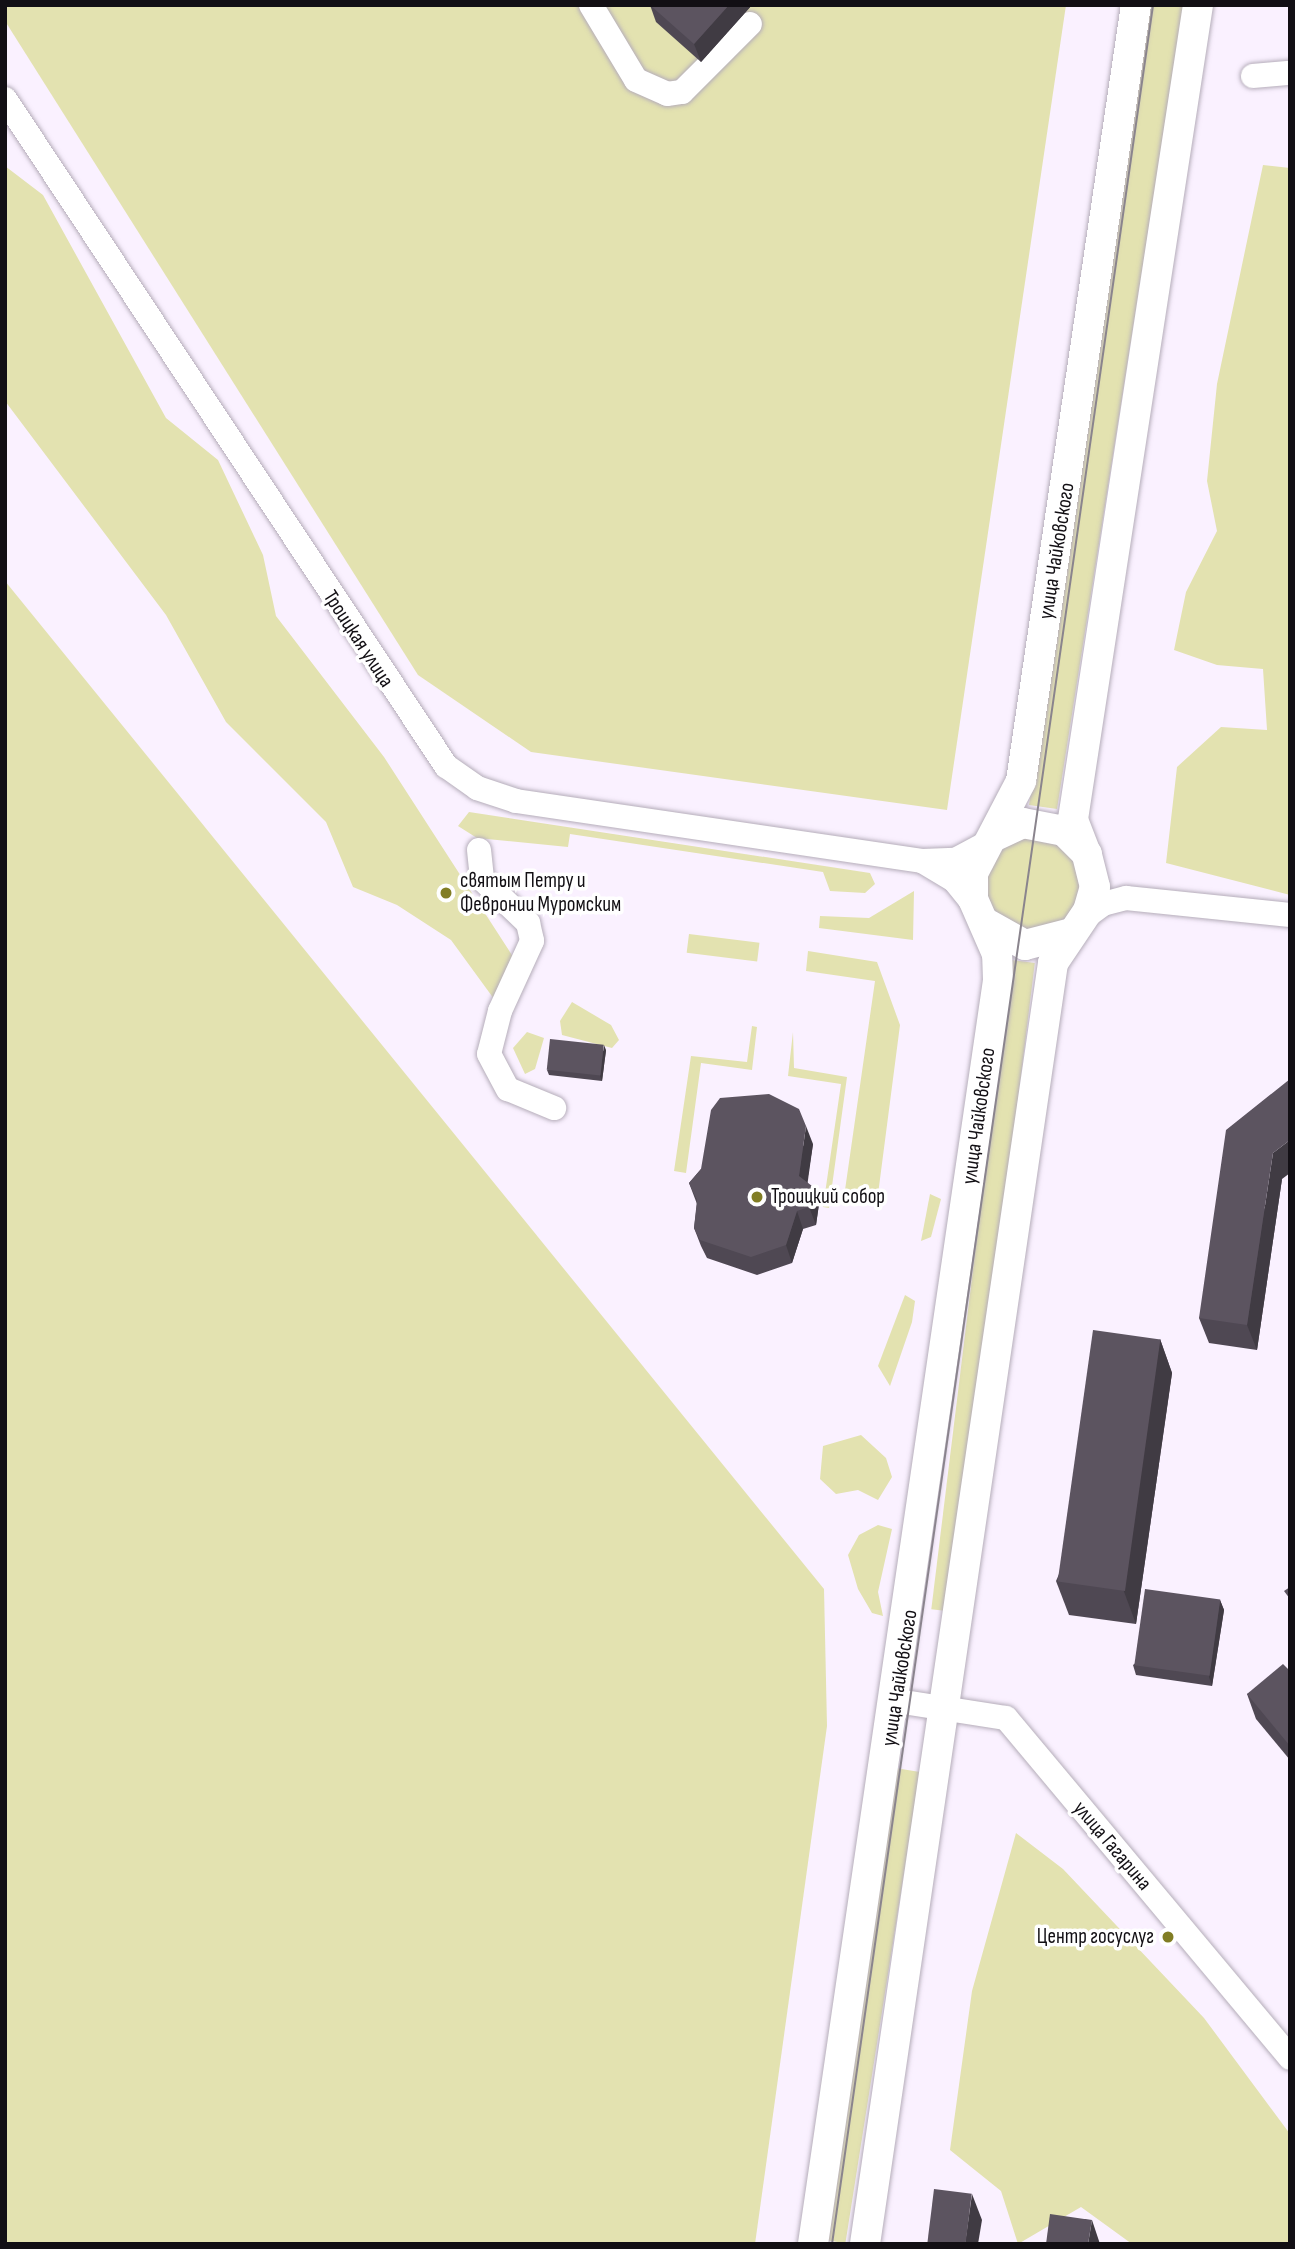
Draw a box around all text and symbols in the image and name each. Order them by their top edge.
street label: улица Чайковского [1034,481,1080,621]
street label: Троицкая улица [317,586,399,692]
place label: святым Петру и Февронии Муромским [460,868,621,918]
marker: святым Петру и Февронии Муромским [438,885,454,901]
street label: улица Чайковского [957,1046,1001,1186]
place label: Троицкий собор [771,1184,885,1210]
marker: Троицкий собор [749,1189,765,1205]
street label: улица Чайковского [877,1608,923,1748]
street label: улица Гагарина [1067,1796,1157,1896]
place label: Центр госуслуг [1037,1924,1154,1950]
marker: Центр госуслуг [1160,1929,1176,1945]

